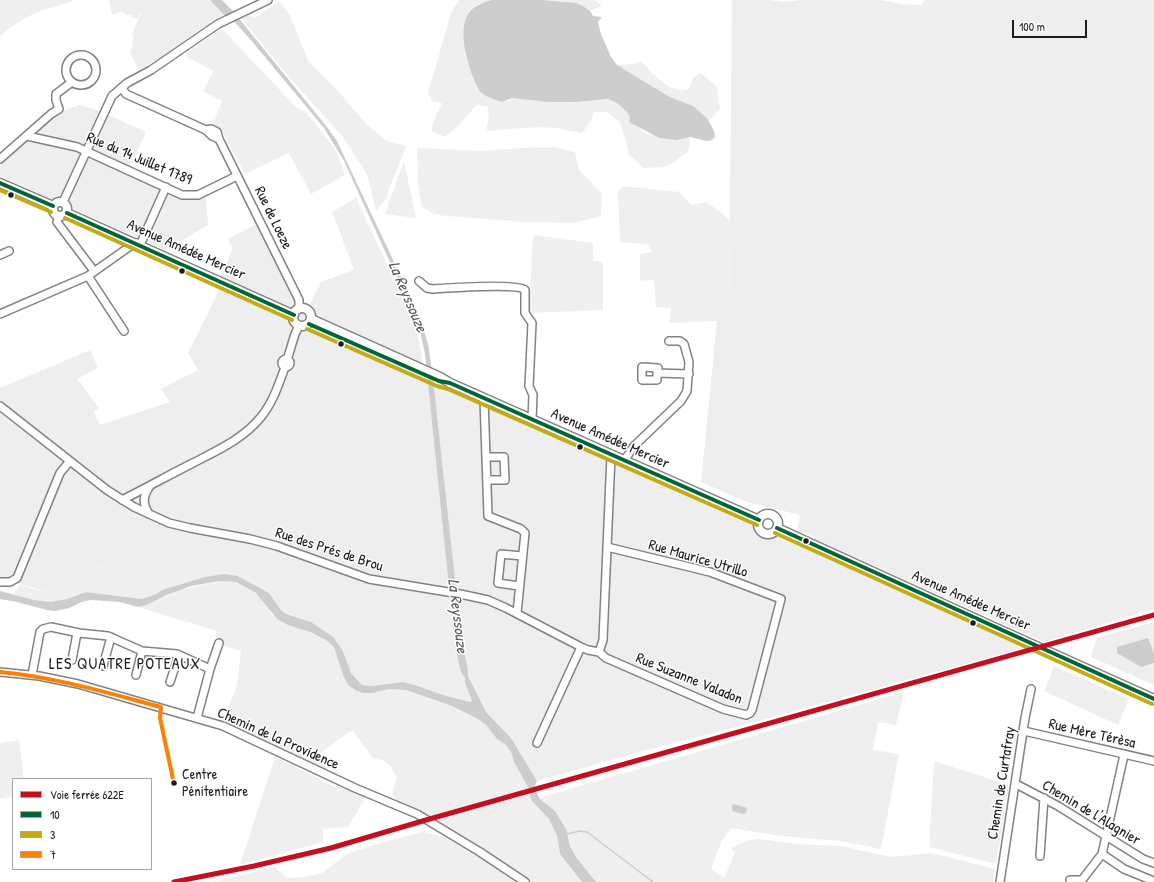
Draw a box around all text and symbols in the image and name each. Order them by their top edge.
scale bar [1014,12,1089,38]
text: 100 m [1019,18,1045,35]
street label: Rue du 14 Juillet 1789 [84,129,194,189]
street label: Rue de Loeze [250,184,296,252]
unlabelled marker [6,190,16,200]
street label: Avenue Amédée Mercier [124,216,248,284]
water label: La Reyssouze [384,259,430,335]
unlabelled marker [177,266,187,276]
unlabelled marker [336,339,346,349]
street label: Avenue Amédée Mercier [548,405,672,473]
unlabelled marker [575,442,585,452]
street label: Rue des Prés de Brou [273,524,385,576]
street label: Rue Maurice Utrillo [646,536,750,582]
unlabelled marker [801,536,811,546]
street label: Avenue Amédée Mercier [909,567,1033,635]
water label: La Reyssouze [443,578,471,654]
unlabelled marker [968,618,978,628]
street label: Rue Suzanne Valadon [633,649,745,709]
district label: LES QUATRE POTEAUX [49,655,201,675]
street label: Chemin de la Providence [214,704,342,774]
street label: Rue Mère Térèsa [1047,715,1137,753]
street label: Chemin de Curtafray [984,725,1020,841]
place label: Centre Pénitentiaire [182,767,248,800]
street label: Chemin de l'Alagnier [1038,777,1144,849]
legend [12,778,152,870]
marker: Centre Pénitentiaire [169,778,179,788]
text: Voie ferrée 622E [50,786,124,803]
text: 10 [50,806,60,823]
text: 3 [50,826,55,843]
text: 7 [50,846,56,863]

